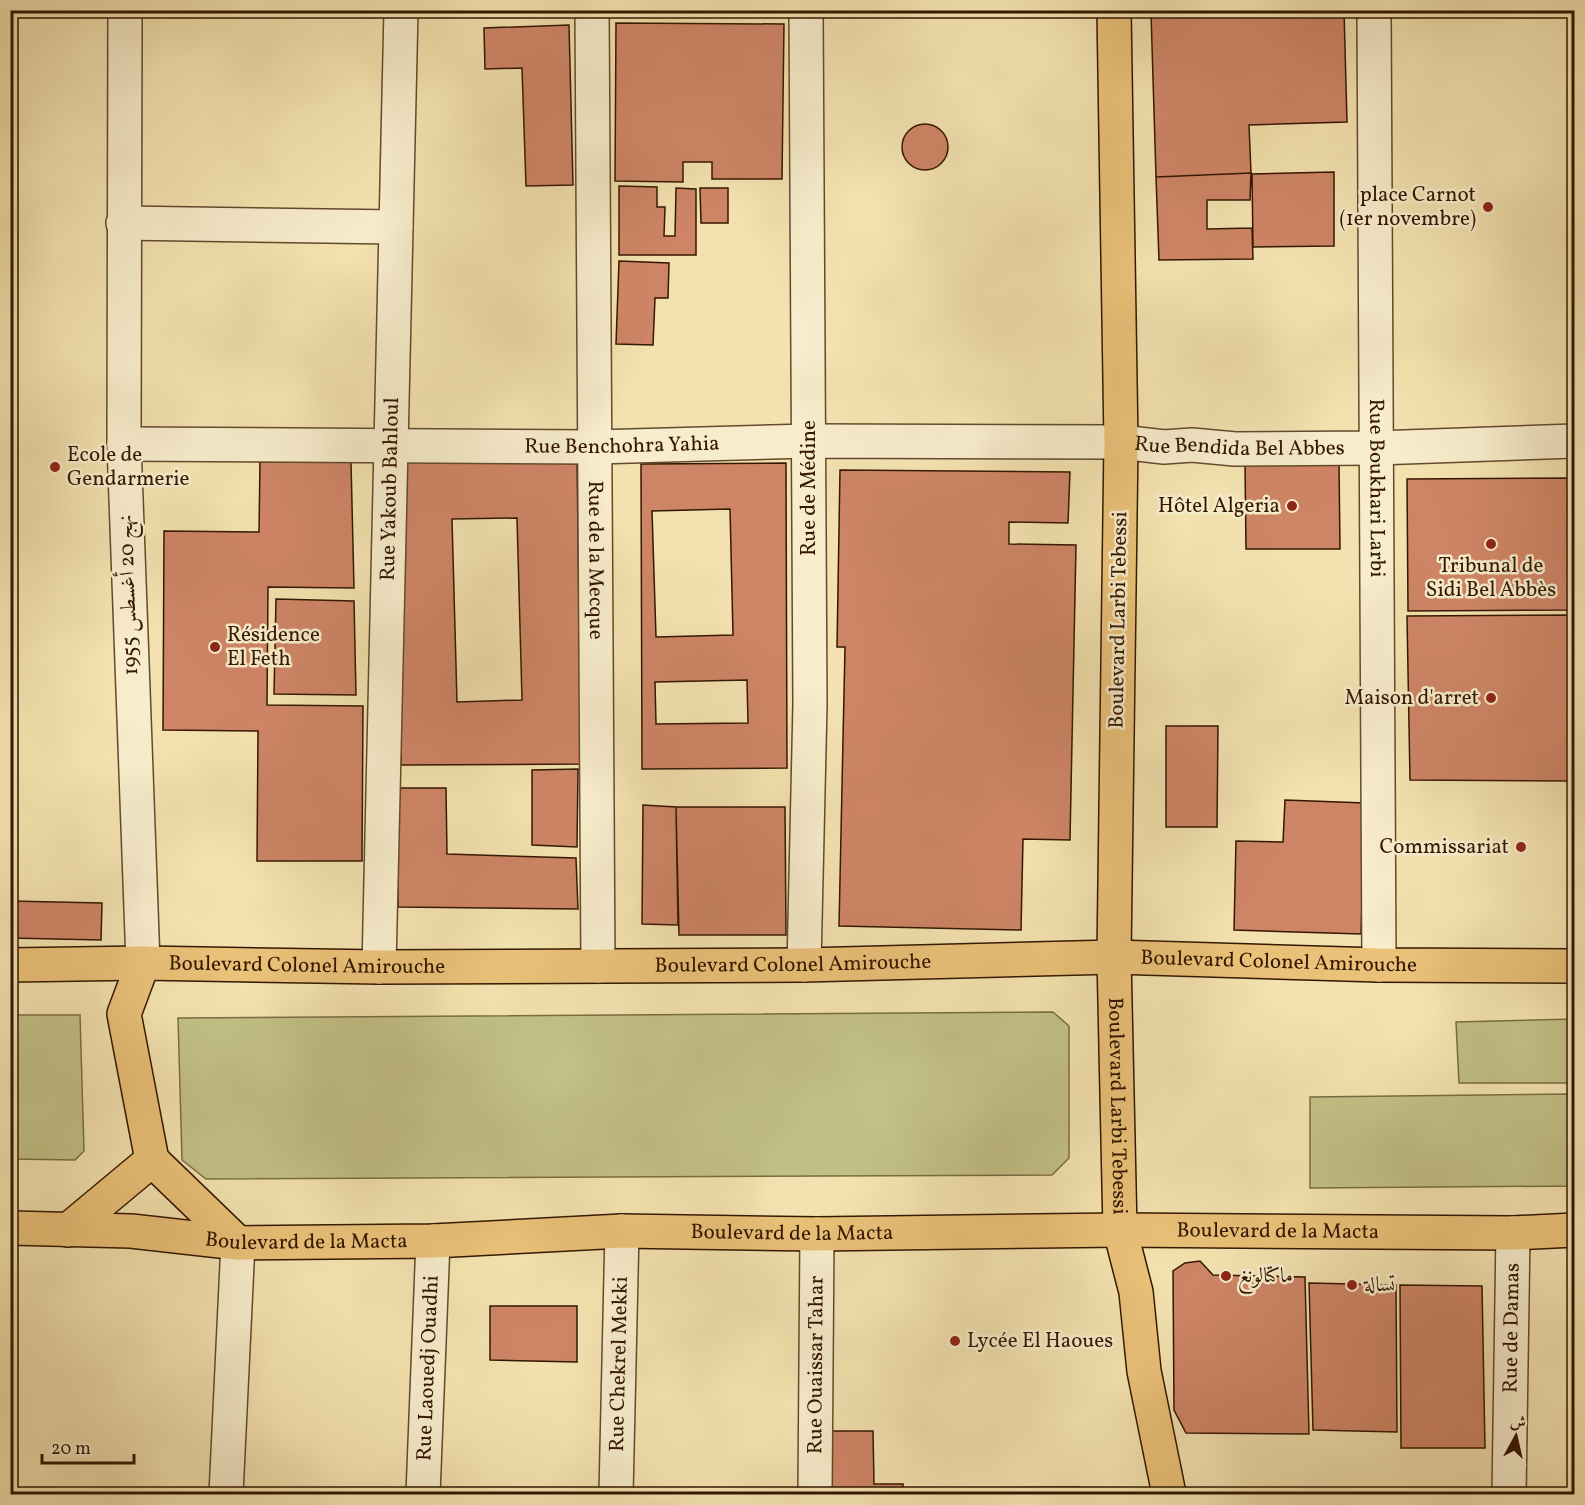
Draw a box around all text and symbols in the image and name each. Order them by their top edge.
place label: place Carnot (1er novembre) [1340,181,1476,234]
marker: place Carnot (1er novembre) [1481,200,1495,214]
street label: Rue Yakoub Bahloul [373,397,407,581]
street label: Rue Boukhari Larbi [1362,398,1391,578]
street label: Rue de Médine [795,420,824,556]
street label: Rue Benchohra Yahia [524,429,720,462]
street label: Rue Bendida Bel Abbes [1133,429,1345,464]
place label: Ecole de Gendarmerie [67,441,190,494]
marker: Ecole de Gendarmerie [48,460,62,474]
street label: Rue de la Mecque [580,480,610,640]
place label: Hôtel Algeria [1158,492,1280,521]
marker: Hôtel Algeria [1285,499,1299,513]
street label: Boulevard Larbi Tebessi [1103,511,1135,729]
street label: نهج 20 أغسطس 1955 [110,514,149,676]
marker: Tribunal de Sidi Bel Abbès [1484,537,1498,551]
place label: Tribunal de Sidi Bel Abbès [1426,552,1556,605]
place label: Résidence El Feth [227,621,320,674]
marker: Résidence El Feth [208,640,222,654]
place label: Maison d'arret [1344,684,1479,713]
marker: Maison d'arret [1484,691,1498,705]
place label: Commissariat [1380,833,1509,862]
marker: Commissariat [1514,840,1528,854]
street label: Boulevard Colonel Amirouche [1140,943,1417,980]
street label: Boulevard Colonel Amirouche [655,947,932,980]
street label: Boulevard Colonel Amirouche [168,949,445,982]
street label: Boulevard Larbi Tebessi [1100,997,1134,1215]
street label: Boulevard de la Macta [1176,1216,1380,1246]
street label: Boulevard de la Macta [690,1218,894,1249]
street label: Boulevard de la Macta [203,1225,408,1258]
place label: ماكتالونغ [1238,1262,1293,1294]
street label: Rue de Damas [1496,1263,1527,1393]
marker: ماكتالونغ [1219,1269,1233,1283]
place label: تسالة [1363,1271,1395,1300]
street label: Rue Laouedj Ouadhi [410,1275,446,1462]
street label: Rue Ouaissar Tahar [801,1275,831,1454]
street label: Rue Chekrel Mekki [602,1276,635,1452]
marker: تسالة [1345,1278,1359,1292]
place label: Lycée El Haoues [967,1327,1113,1356]
marker: Lycée El Haoues [948,1334,962,1348]
north arrow [1486,1406,1546,1466]
text: ش [1508,1411,1527,1435]
scale bar [42,1427,134,1465]
text: 20 m [51,1437,91,1462]

